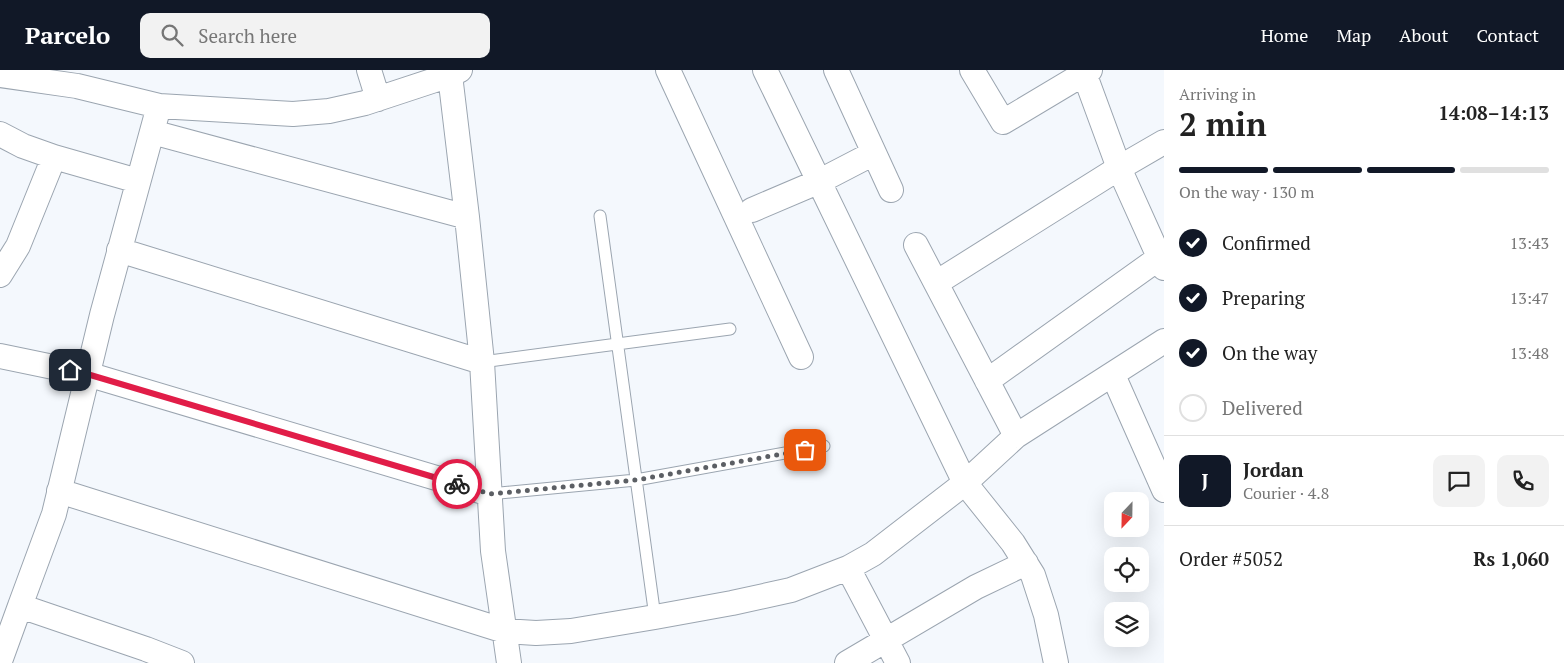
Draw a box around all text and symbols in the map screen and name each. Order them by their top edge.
search box [140,13,490,58]
text: Parcelo [25,19,110,51]
icon: search [158,21,186,49]
text: Search here [198,23,297,48]
text: Home [1261,23,1308,47]
text: Map [1336,23,1371,47]
text: About [1399,23,1448,47]
text: Contact [1476,23,1539,47]
text: Arriving in [1179,83,1256,105]
text: 14:08–14:13 [1438,100,1549,125]
text: 2 min [1179,103,1267,145]
text: On the way · 130 m [1179,181,1314,203]
icon: check [1179,229,1207,257]
text: Confirmed [1222,230,1311,255]
text: 13:43 [1510,232,1549,254]
icon: check [1179,284,1207,312]
text: Preparing [1222,285,1305,310]
text: 13:47 [1510,287,1549,309]
icon: check [1179,339,1207,367]
text: On the way [1222,340,1317,365]
text: 13:48 [1510,342,1549,364]
pin [49,349,91,391]
icon: home [56,356,84,384]
text: Delivered [1222,395,1303,420]
pin [784,429,826,471]
icon: bag [791,436,819,464]
button: chat [1433,455,1485,507]
button: phone [1497,455,1549,507]
text: Jordan [1243,457,1304,482]
courier [432,459,482,509]
text: J [1202,468,1208,493]
icon: bike [443,470,471,498]
text: Courier · 4.8 [1243,482,1329,504]
north arrow [1104,492,1149,538]
map controls [1104,492,1149,647]
text: Order #5052 [1179,546,1283,571]
text: Rs 1,060 [1473,546,1549,571]
button: locate [1104,547,1149,592]
button: layers [1104,602,1149,647]

